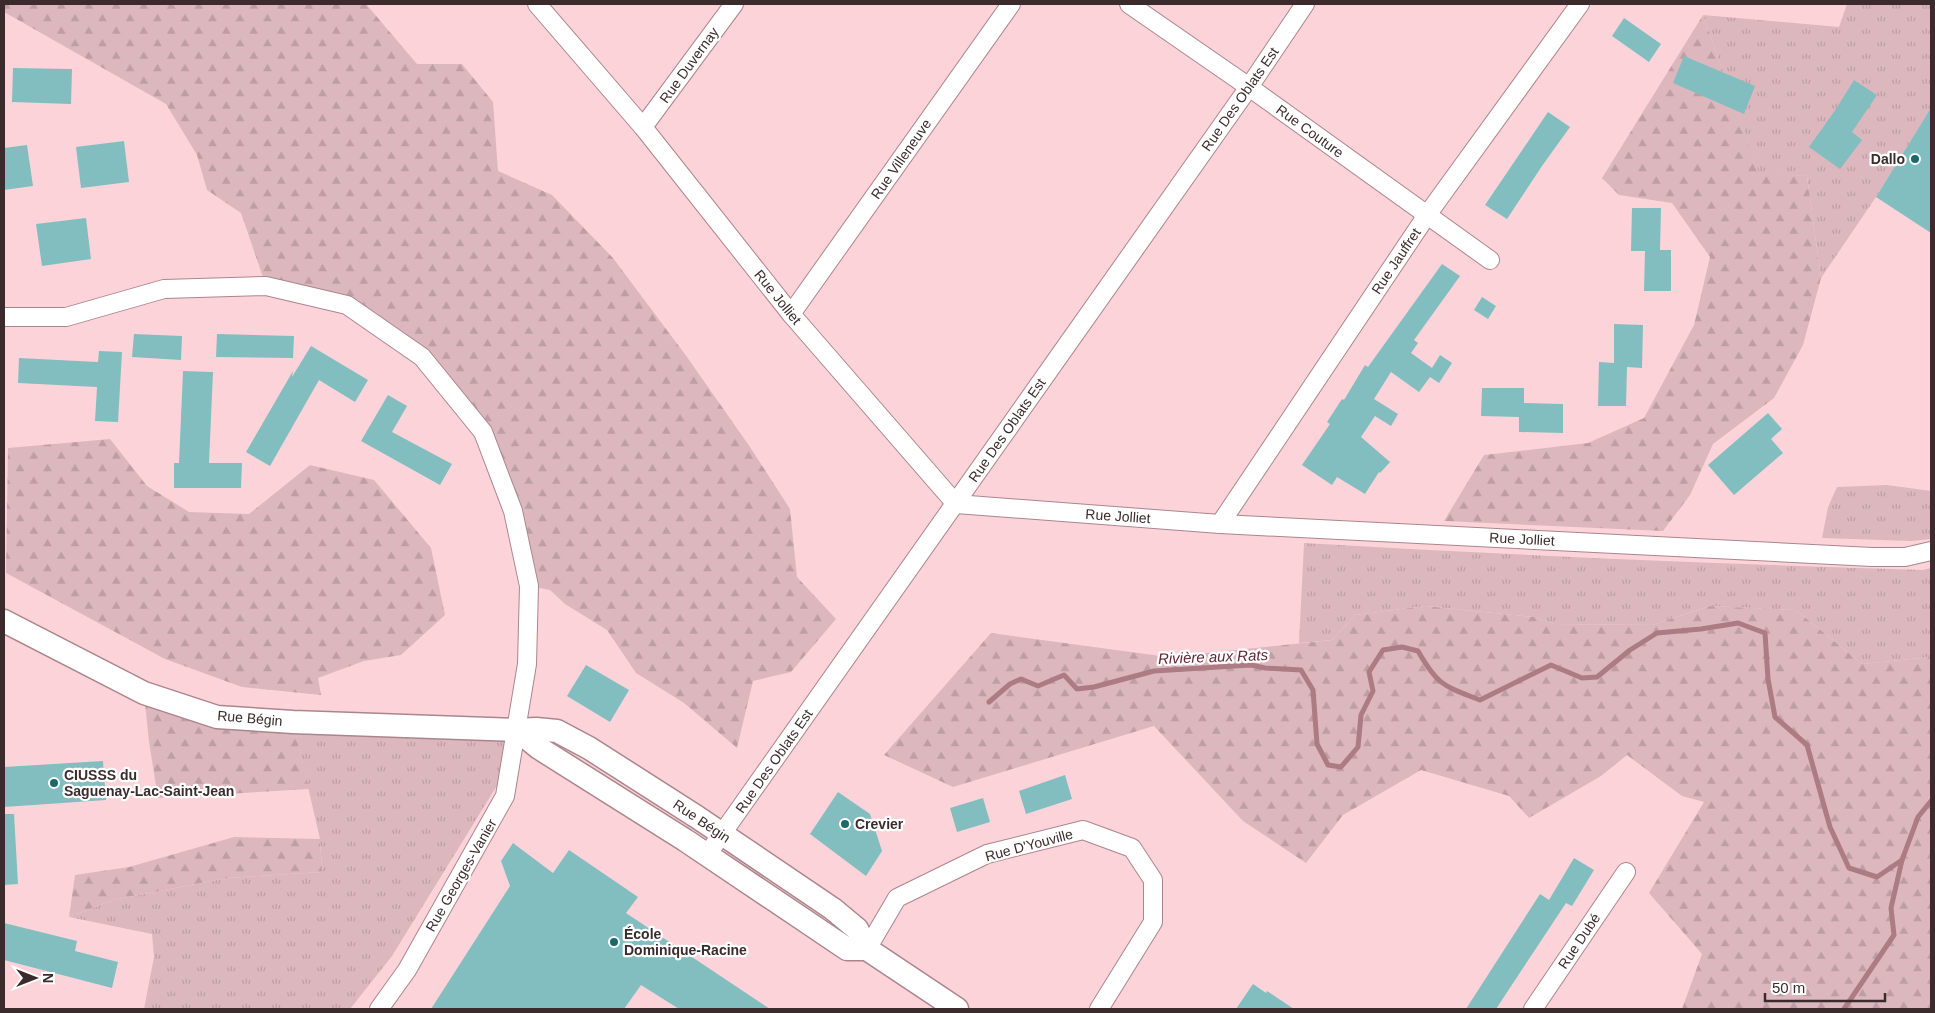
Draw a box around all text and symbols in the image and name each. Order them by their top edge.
street label: Rue Duvernay [656,24,722,106]
street label: Rue Des Oblats Est [1198,44,1282,154]
street label: Rue Couture [1273,101,1347,161]
street label: Rue Villeneuve [868,116,935,202]
place label: Dallo [1871,151,1905,167]
marker: Dallo [1909,153,1921,165]
street label: Rue Jauffret [1368,225,1424,297]
street label: Rue Jolliet [751,267,805,328]
street label: Rue Des Oblats Est [965,375,1049,485]
street label: Rue Jolliet [1085,506,1151,526]
street label: Rue Jolliet [1489,529,1555,549]
water label: Rivière aux Rats [1158,646,1269,667]
street label: Rue Des Oblats Est [732,706,816,816]
street label: Rue Bégin [217,707,283,729]
place label: CIUSSS du Saguenay-Lac-Saint-Jean [64,767,234,799]
marker: CIUSSS du Saguenay-Lac-Saint-Jean [48,777,60,789]
street label: Rue Bégin [670,796,734,846]
street label: Rue Georges-Vanier [422,816,500,934]
place label: Crevier [855,816,904,832]
marker: Crevier [839,818,851,830]
street label: Rue D'Youville [983,826,1075,864]
street label: Rue Dubé [1555,910,1603,972]
place label: École Dominique-Racine [624,926,747,958]
marker: École Dominique-Racine [608,936,620,948]
north arrow [10,953,60,1003]
scale bar [1765,970,1885,1002]
text: N [40,973,56,983]
text: 50 m [1772,979,1805,996]

